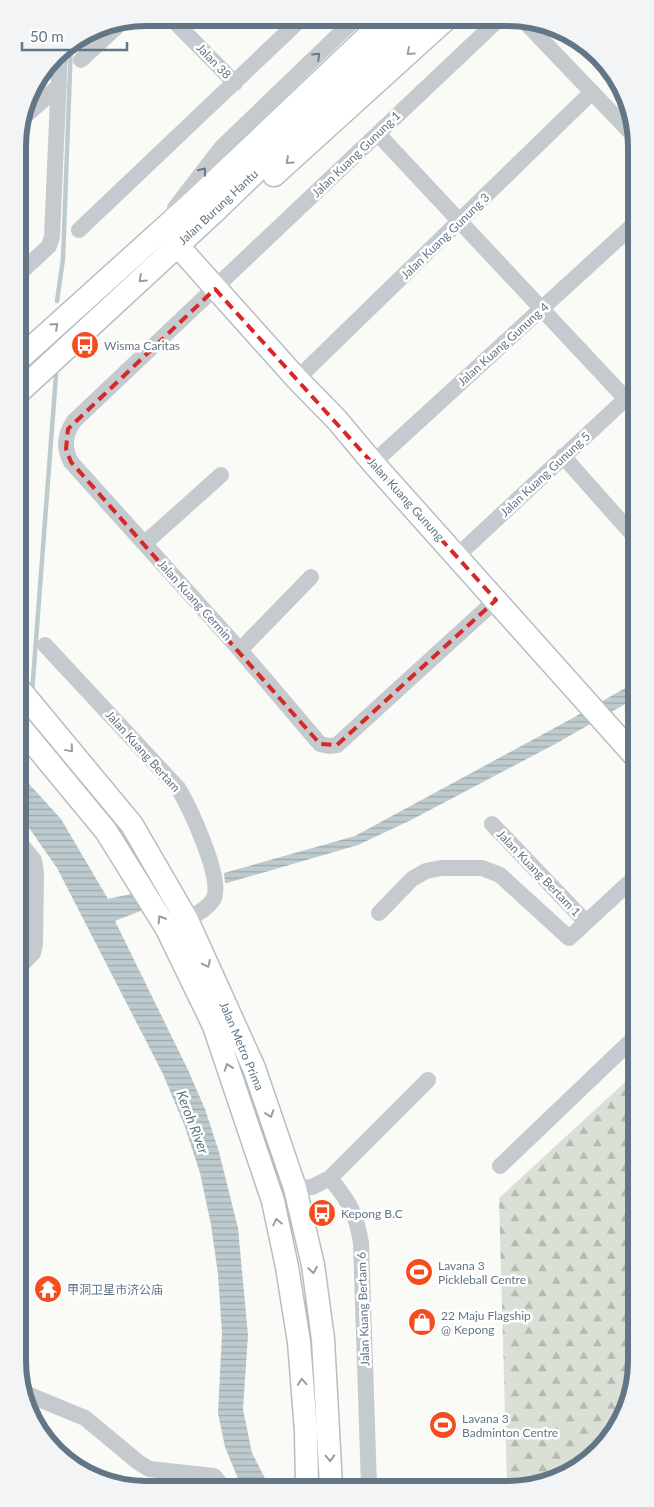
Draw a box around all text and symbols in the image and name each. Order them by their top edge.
scale bar [22,20,128,52]
text: 50 m [30,27,64,45]
street label: Jalan 38 [194,40,234,82]
one-way arrow [407,46,416,55]
one-way arrow [311,53,320,62]
street label: Jalan Kuang Gunung 1 [309,108,403,200]
one-way arrow [286,155,295,164]
street label: Jalan Burung Hantu [175,166,261,248]
one-way arrow [198,168,206,177]
street label: Jalan Kuang Gunung 3 [398,190,492,282]
one-way arrow [138,273,147,282]
street label: Jalan Kuang Gunung 4 [454,299,552,389]
one-way arrow [49,323,58,332]
bus stop icon: Wisma Caritas [70,330,100,360]
place label: Wisma Caritas [104,338,180,353]
street label: Jalan Kuang Gunung 5 [497,428,593,520]
street label: Jalan Kuang Gunung [365,454,447,544]
street label: Jalan Kuang Cermin [155,556,235,644]
street label: Jalan Kuang Bertam [103,707,184,795]
one-way arrow [65,743,73,752]
street label: Jalan Kuang Bertam 1 [494,827,584,919]
one-way arrow [158,916,168,925]
one-way arrow [201,959,211,968]
street label: Jalan Metro Prima [217,999,267,1093]
one-way arrow [224,1063,234,1072]
water label: Keroh River [173,1088,213,1156]
one-way arrow [264,1109,274,1118]
bus stop icon: Kepong B.C [307,1198,337,1228]
place label: Kepong B.C [341,1206,403,1221]
one-way arrow [272,1217,283,1226]
street label: Jalan Kuang Bertam 6 [354,1252,372,1366]
sports icon: Lavana 3 Pickleball Centre [404,1257,434,1287]
place label: Lavana 3 Pickleball Centre [438,1258,526,1287]
one-way arrow [308,1266,318,1275]
temple icon: 甲洞卫星市济公庙 [33,1274,63,1304]
place label: 甲洞卫星市济公庙 [67,1282,163,1297]
shop icon: 22 Maju Flagship @ Kepong [407,1307,437,1337]
place label: 22 Maju Flagship @ Kepong [441,1308,531,1337]
one-way arrow [297,1378,308,1386]
sports icon: Lavana 3 Badminton Centre [428,1410,458,1440]
place label: Lavana 3 Badminton Centre [462,1411,558,1440]
one-way arrow [325,1454,335,1462]

